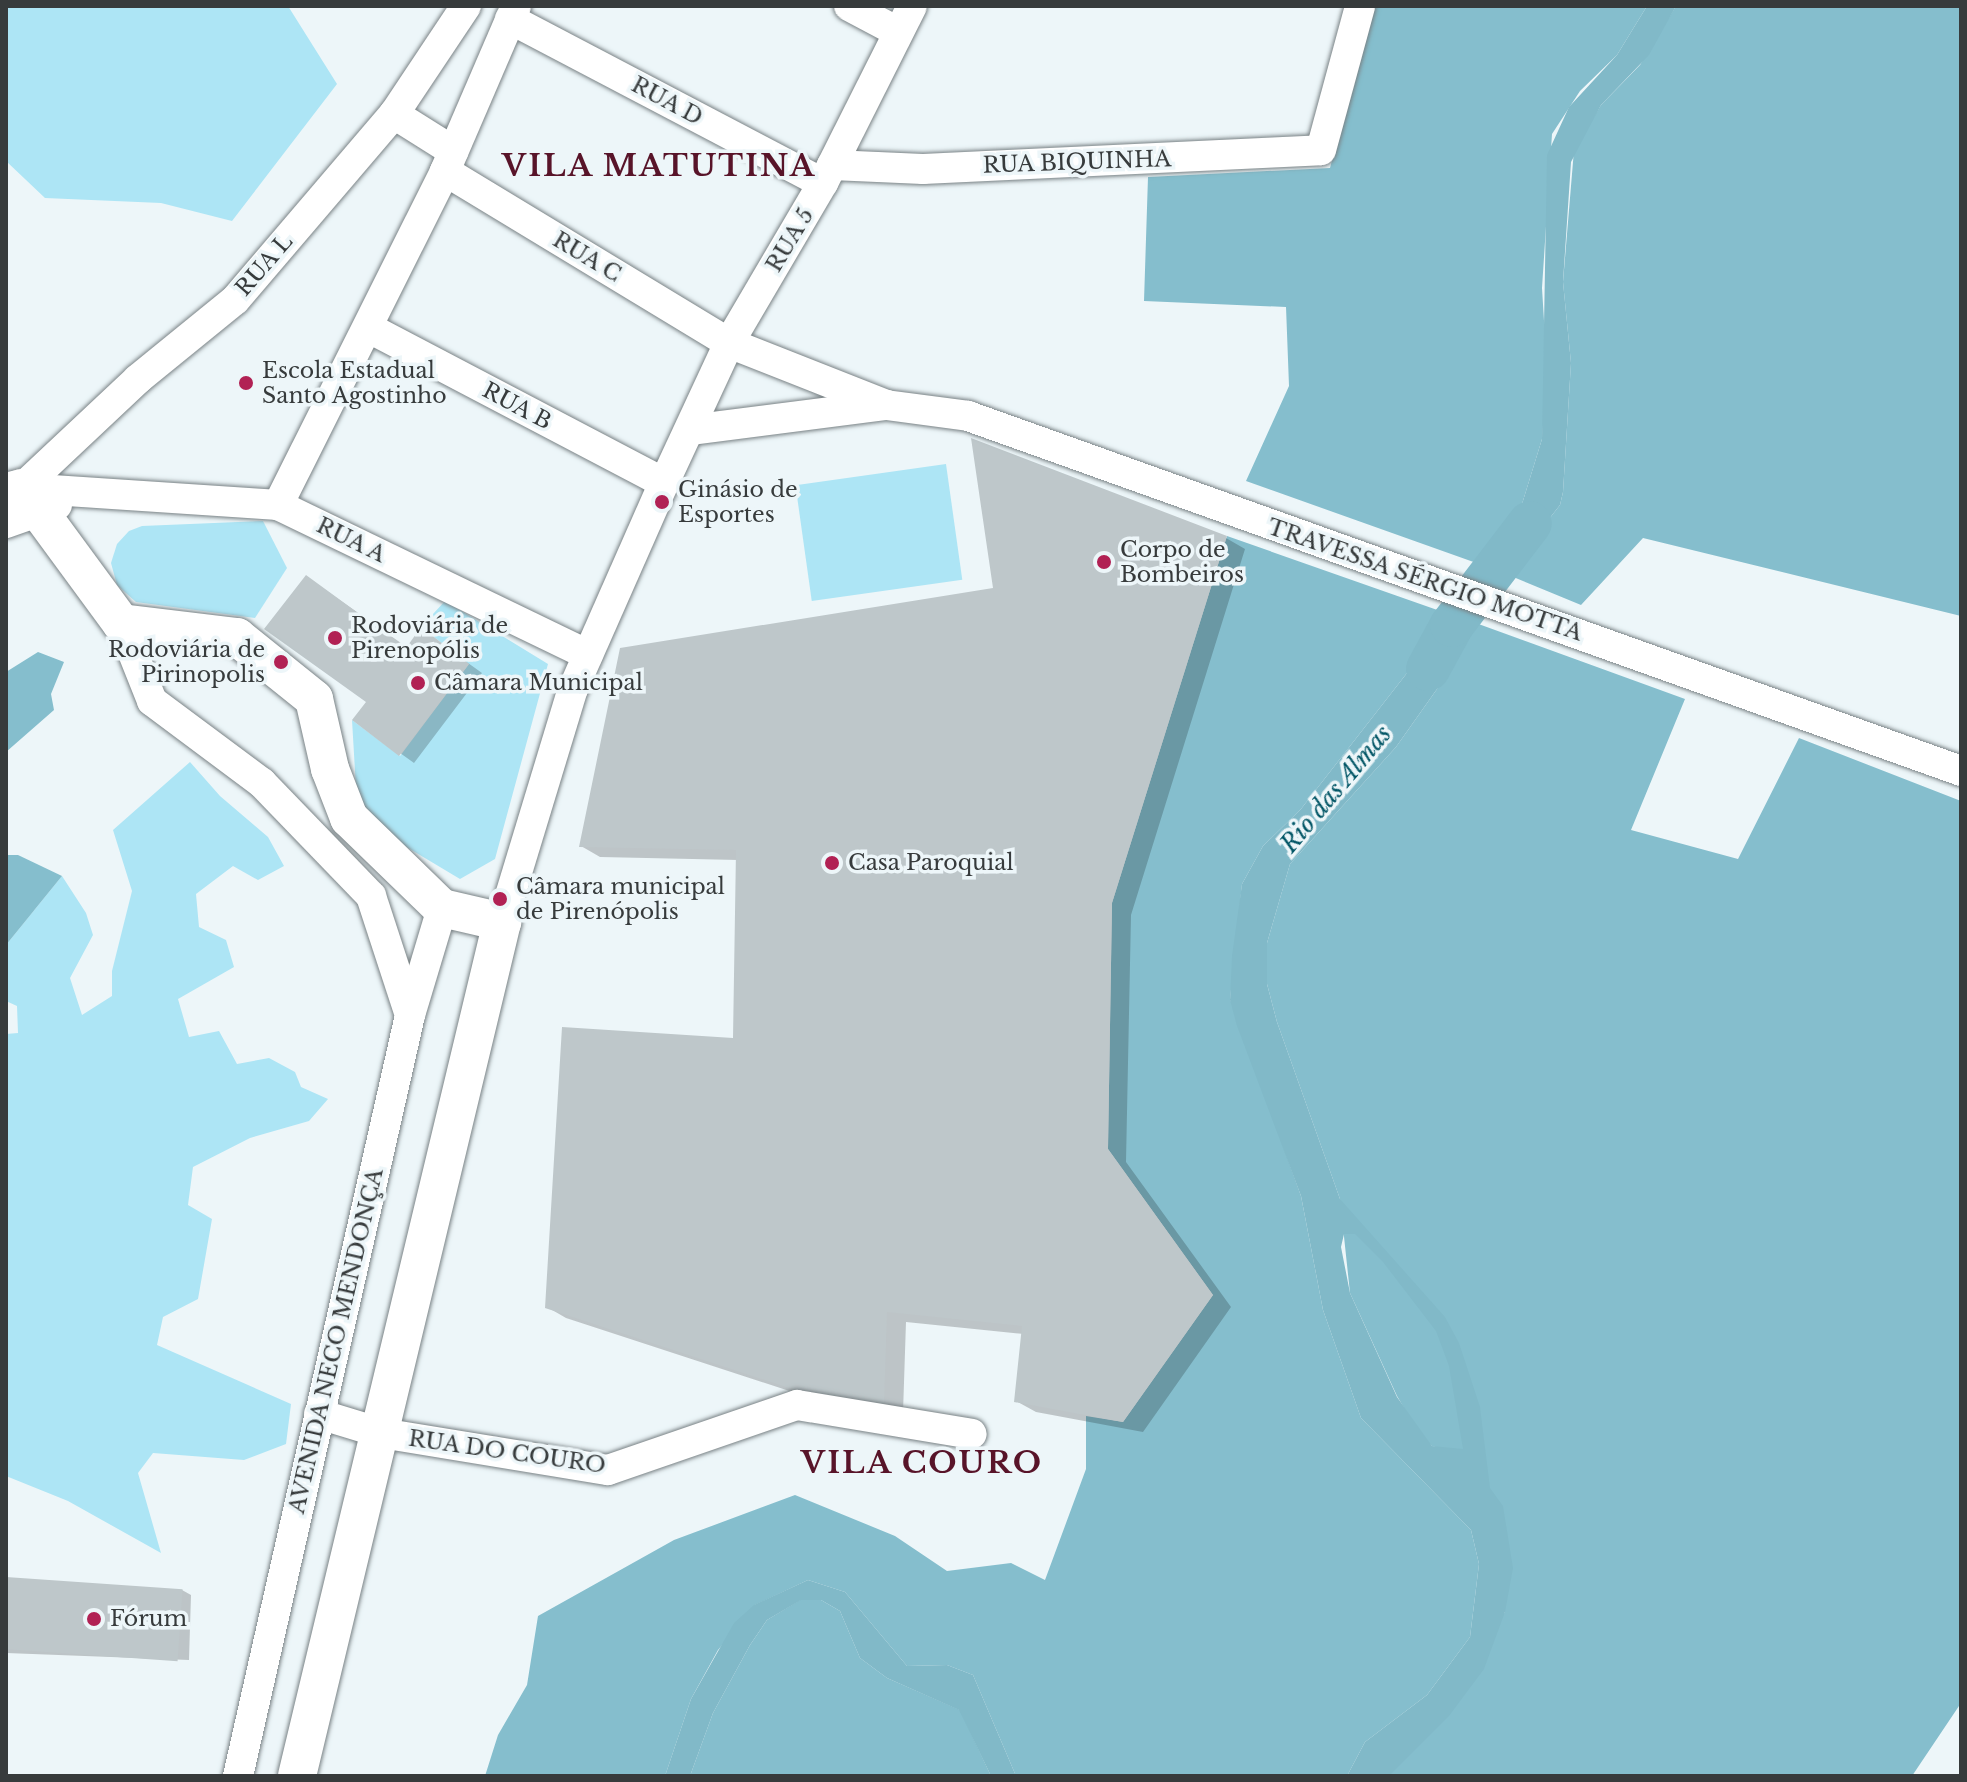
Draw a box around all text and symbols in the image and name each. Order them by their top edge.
street label: RUA D [627,71,707,131]
street label: RUA BIQUINHA [982,145,1172,179]
district label: VILA MATUTINA [501,148,817,184]
street label: RUA 5 [760,203,820,277]
street label: RUA C [548,226,626,288]
street label: RUA L [230,228,298,302]
place label: Escola Estadual Santo Agostinho [262,357,447,408]
marker: Escola Estadual Santo Agostinho [237,374,255,392]
street label: RUA B [478,377,556,435]
place label: Ginásio de Esportes [678,476,798,528]
marker: Ginásio de Esportes [653,493,671,511]
street label: RUA A [311,512,391,568]
street label: TRAVESSA SÉRGIO MOTTA [1264,513,1586,647]
place label: Corpo de Bombeiros [1120,536,1244,588]
marker: Corpo de Bombeiros [1095,553,1113,571]
place label: Rodoviária de Pirenopólis [351,612,508,664]
marker: Rodoviária de Pirenopólis [326,629,344,647]
place label: Rodoviária de Pirinopolis [108,636,265,688]
marker: Rodoviária de Pirinopolis [272,653,290,671]
place label: Câmara Municipal [434,670,643,696]
marker: Câmara Municipal [409,674,427,692]
water label: Rio das Almas [1274,719,1398,859]
place label: Casa Paroquial [848,850,1014,876]
marker: Casa Paroquial [823,854,841,872]
place label: Câmara municipal de Pirenópolis [516,873,725,924]
marker: Câmara municipal de Pirenópolis [491,890,509,908]
street label: AVENIDA NECO MENDONÇA [283,1165,389,1517]
street label: RUA DO COURO [406,1425,608,1479]
district label: VILA COURO [800,1445,1044,1481]
place label: Fórum [110,1606,187,1632]
marker: Fórum [85,1610,103,1628]

